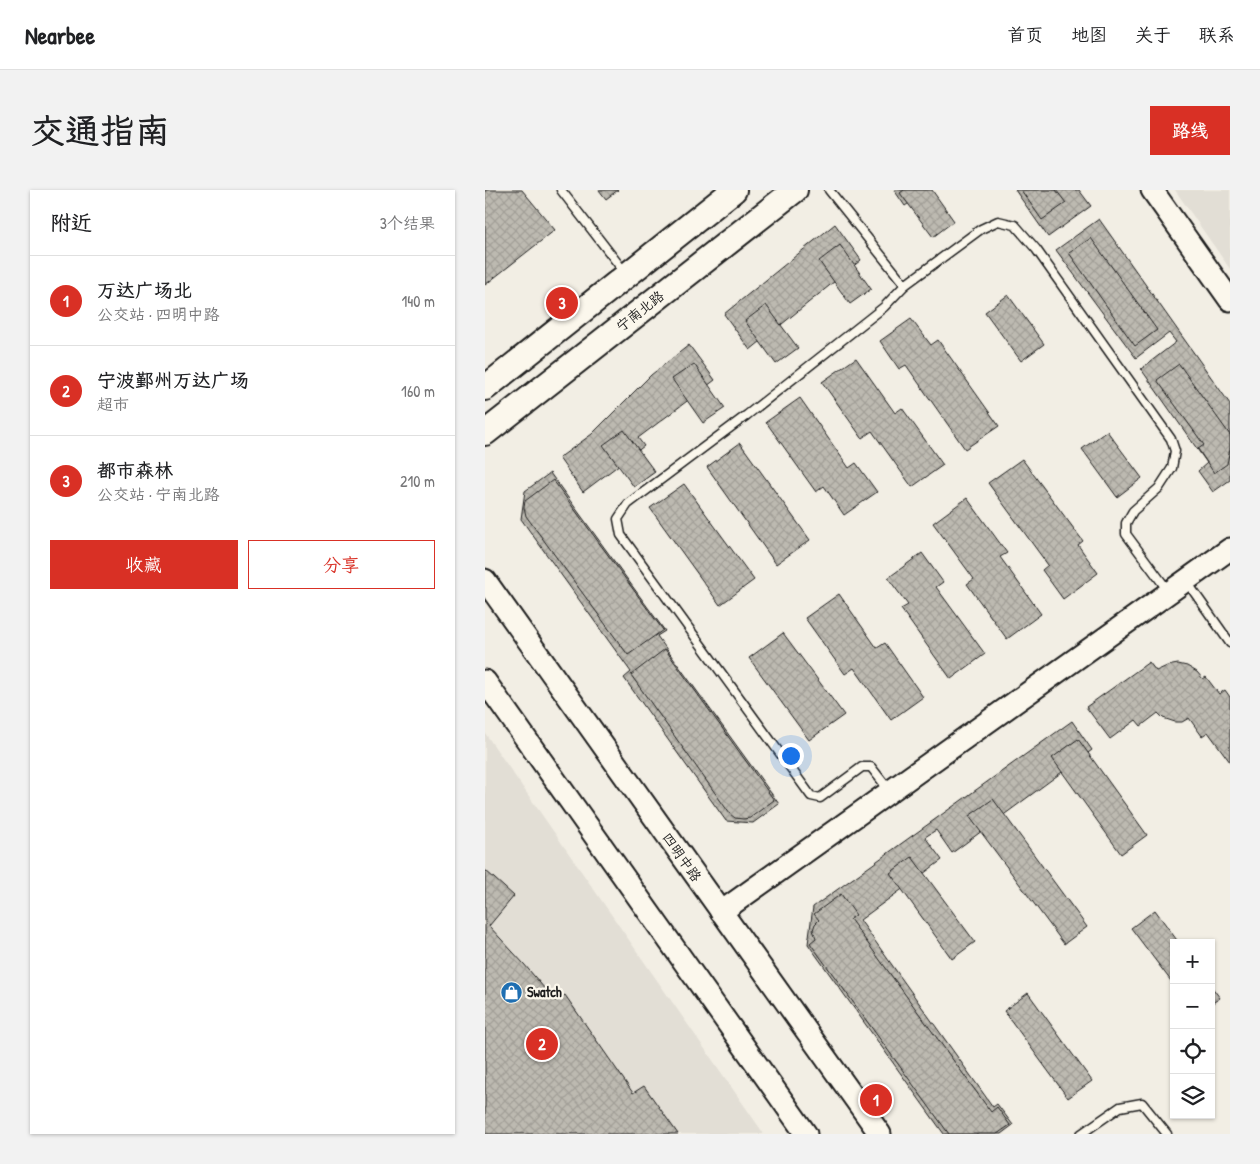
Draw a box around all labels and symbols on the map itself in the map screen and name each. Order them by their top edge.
pin: 3 [546,284,578,322]
street label: 宁南北路 [612,286,668,335]
your location [778,743,804,769]
street label: 四明中路 [659,828,706,885]
shop icon: Swatch [499,980,523,1004]
place label: Swatch [527,982,562,1001]
pin: 2 [526,1025,558,1063]
pin: 1 [860,1081,892,1119]

